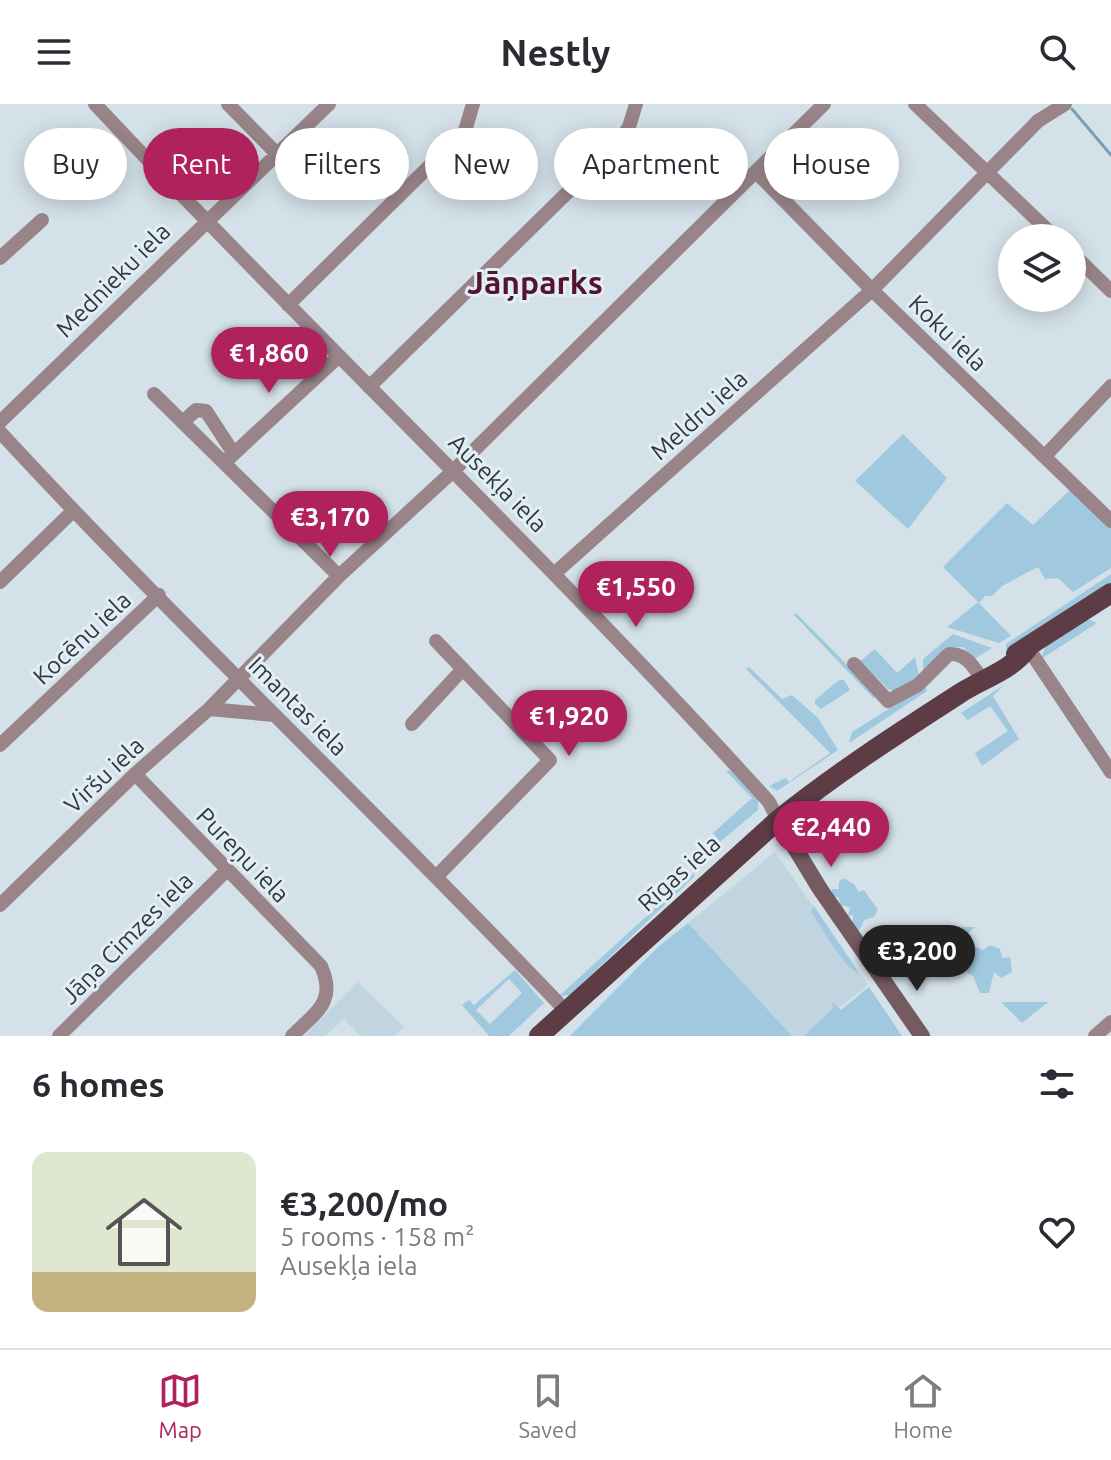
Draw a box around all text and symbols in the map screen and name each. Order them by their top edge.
icon: menu [32,30,76,74]
icon: search [1035,30,1079,74]
text: Nestly [501,32,610,73]
chip: Buy [24,128,127,200]
chip: Rent [143,128,259,200]
chip: Filters [275,128,409,200]
chip: New [425,128,538,200]
chip: Apartment [554,128,748,200]
chip: House [764,128,899,200]
street label: Mednieku iela [50,217,176,343]
map controls [998,224,1086,312]
button: layers [998,224,1086,312]
district label: Jāņparks [467,264,603,301]
street label: Koku iela [904,289,992,377]
pin: €1,860 [204,327,334,395]
text: €1,860 [229,338,309,367]
street label: Meldru iela [645,365,753,465]
street label: Ausekļa iela [444,429,552,537]
pin: €3,170 [265,491,395,559]
text: €3,170 [290,502,370,531]
pin: €1,550 [571,561,701,629]
text: €1,550 [596,572,676,601]
street label: Kocēnu iela [28,586,136,690]
street label: Imantas iela [243,651,353,761]
pin: €1,920 [504,690,634,758]
text: €1,920 [529,701,609,730]
street label: Viršu iela [59,732,149,818]
pin: €2,440 [766,801,896,869]
street label: Pureņu iela [191,802,295,908]
text: €2,440 [791,812,871,841]
street label: Rīgas iela [633,829,725,917]
street label: Jāņa Cimzes iela [56,867,198,1009]
pin: €3,200 [852,925,982,993]
text: €3,200 [877,936,957,965]
icon: filters [1035,1062,1079,1106]
text: 6 homes [32,1065,165,1103]
icon: home [96,1184,192,1280]
text: €3,200/mo [280,1184,448,1222]
icon: heart [1035,1210,1079,1254]
text: 5 rooms · 158 m² [280,1222,475,1251]
text: Ausekļa iela [280,1251,418,1280]
tab: Map [158,1369,202,1442]
tab: Saved [519,1369,577,1442]
tab: Home [893,1369,953,1442]

